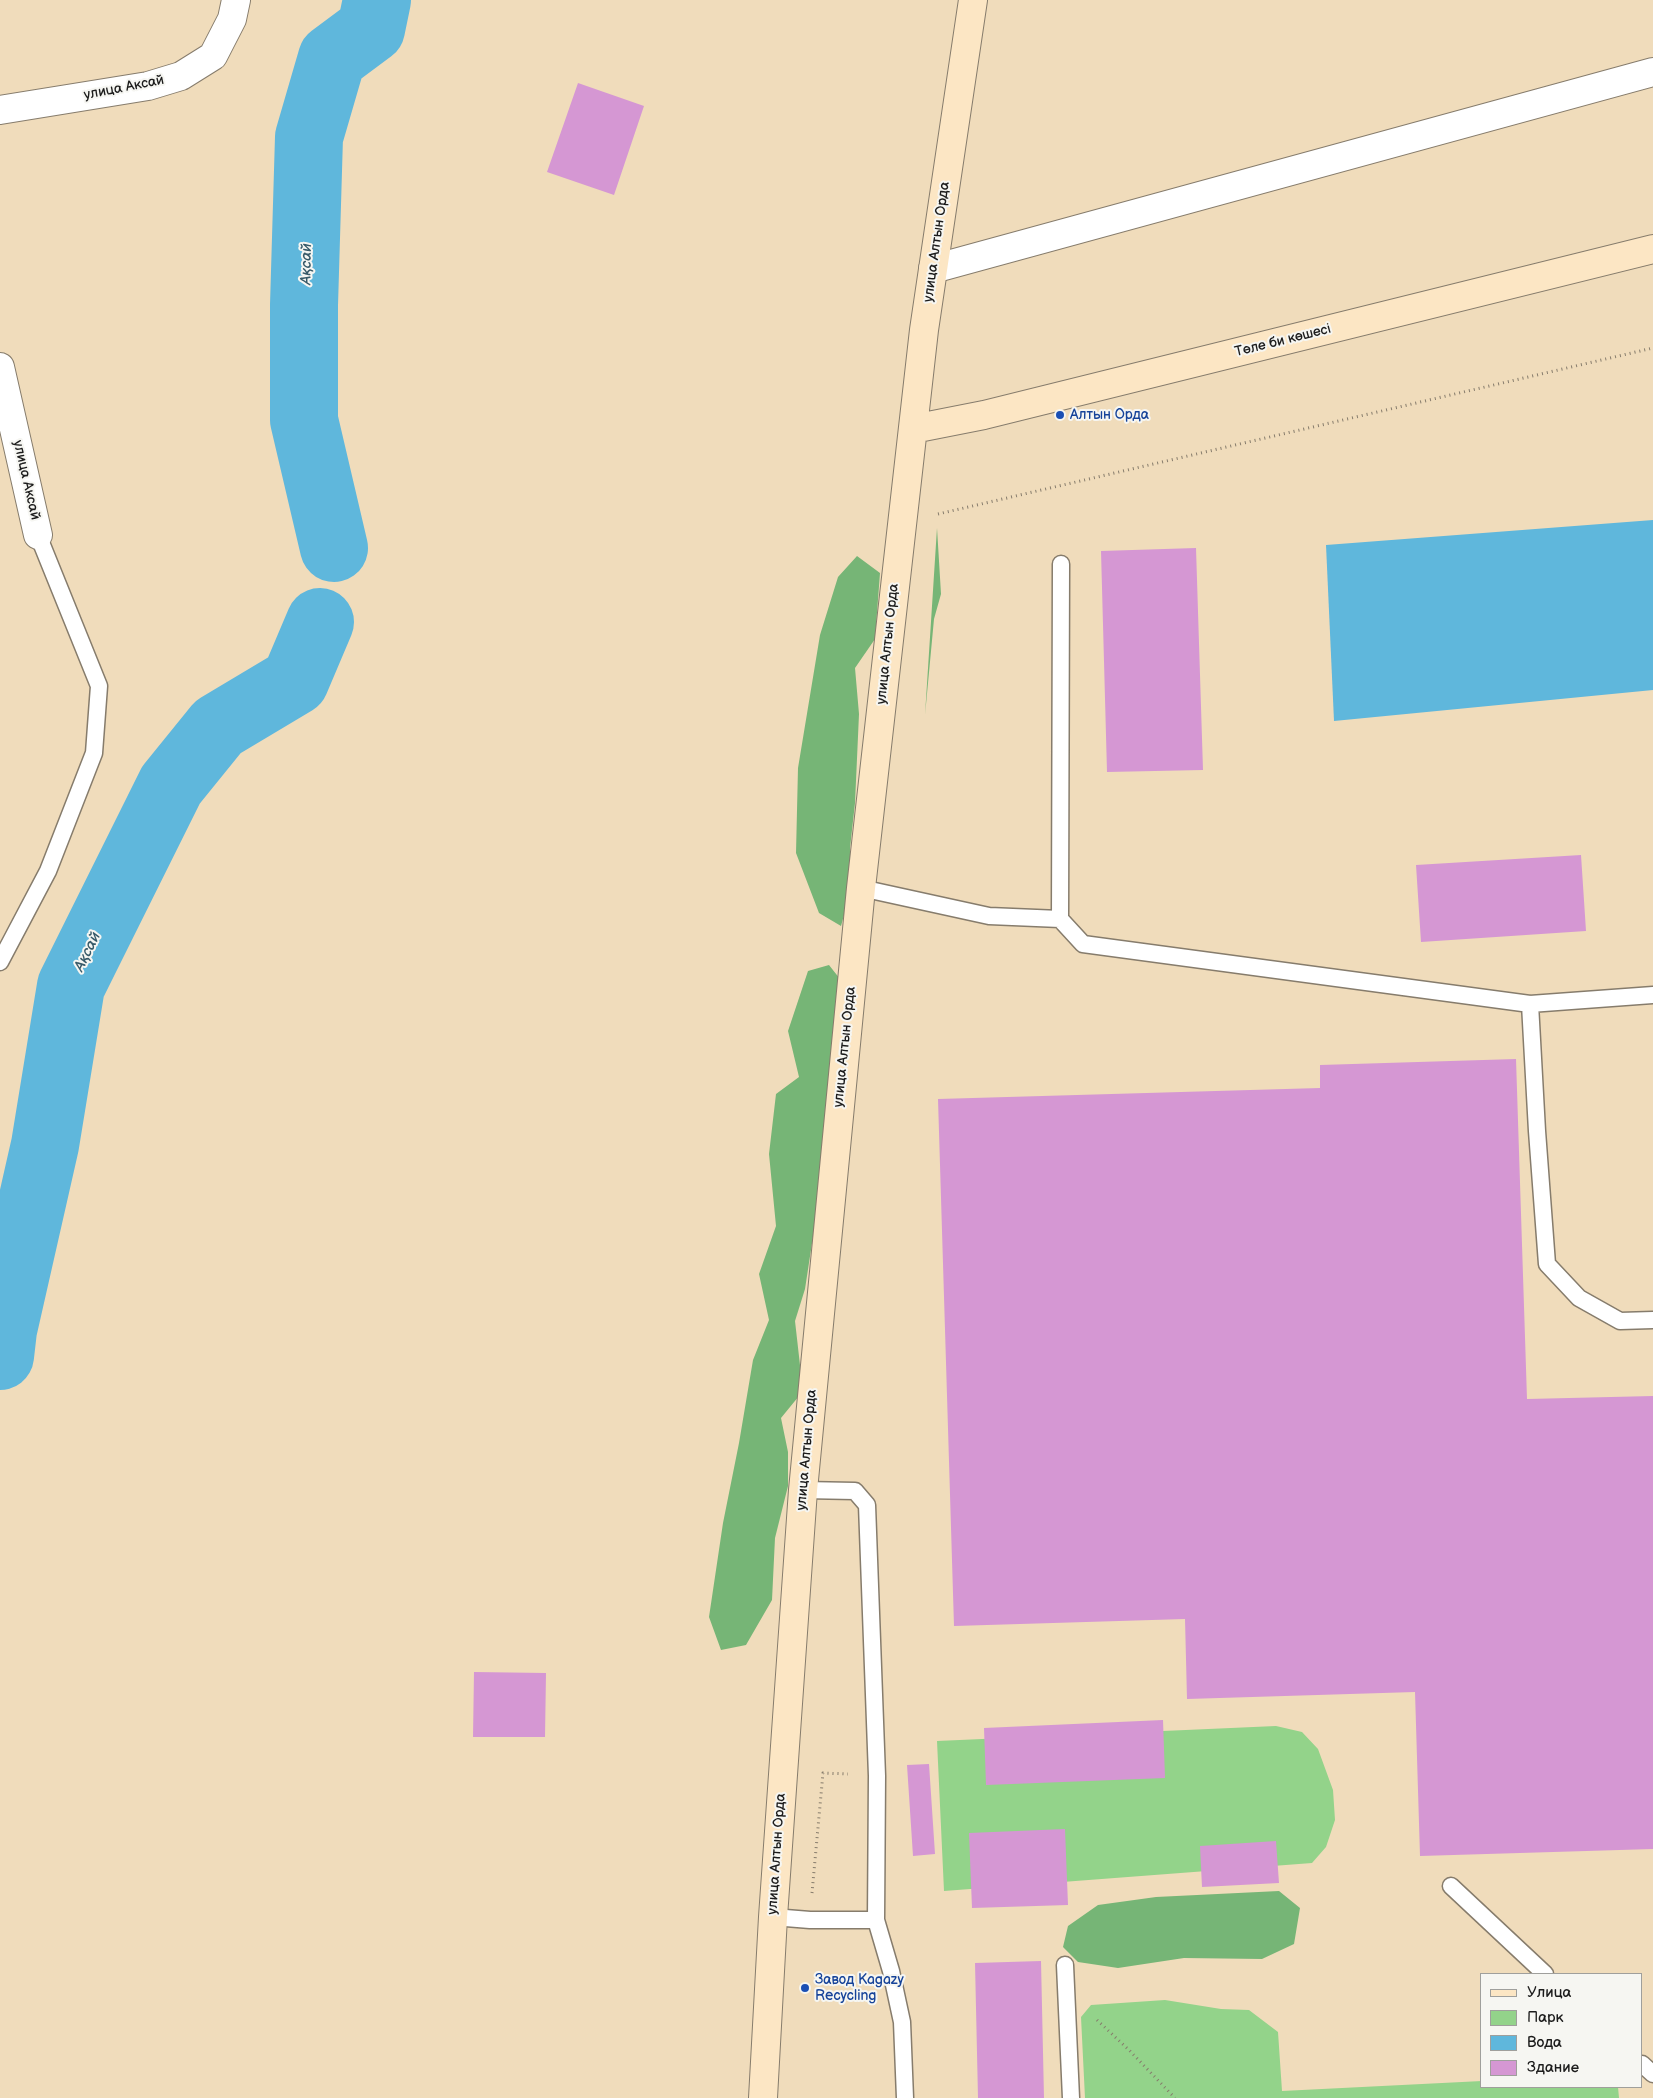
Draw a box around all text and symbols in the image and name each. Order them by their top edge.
street label: улица Аксай [82,72,166,104]
street label: улица Алтын Орда [920,181,954,303]
water label: Ақсай [298,243,316,285]
street label: Төле би көшесі [1233,321,1333,361]
place label: Алтын Орда [1070,407,1149,423]
marker: Алтын Орда [1054,409,1066,421]
street label: улица Аксай [9,438,43,522]
street label: улица Алтын Орда [873,583,903,705]
water label: Ақсай [71,929,105,975]
street label: улица Алтын Орда [830,986,860,1108]
street label: улица Алтын Орда [793,1389,821,1511]
street label: улица Алтын Орда [764,1793,790,1915]
place label: Завод Kagazy Recycling [815,1972,904,2004]
legend [1480,1973,1643,2088]
marker: Завод Kagazy Recycling [799,1982,811,1994]
text: Улица [1527,1983,1571,2002]
text: Парк [1527,2008,1564,2027]
text: Вода [1527,2033,1562,2052]
text: Здание [1527,2058,1579,2077]

